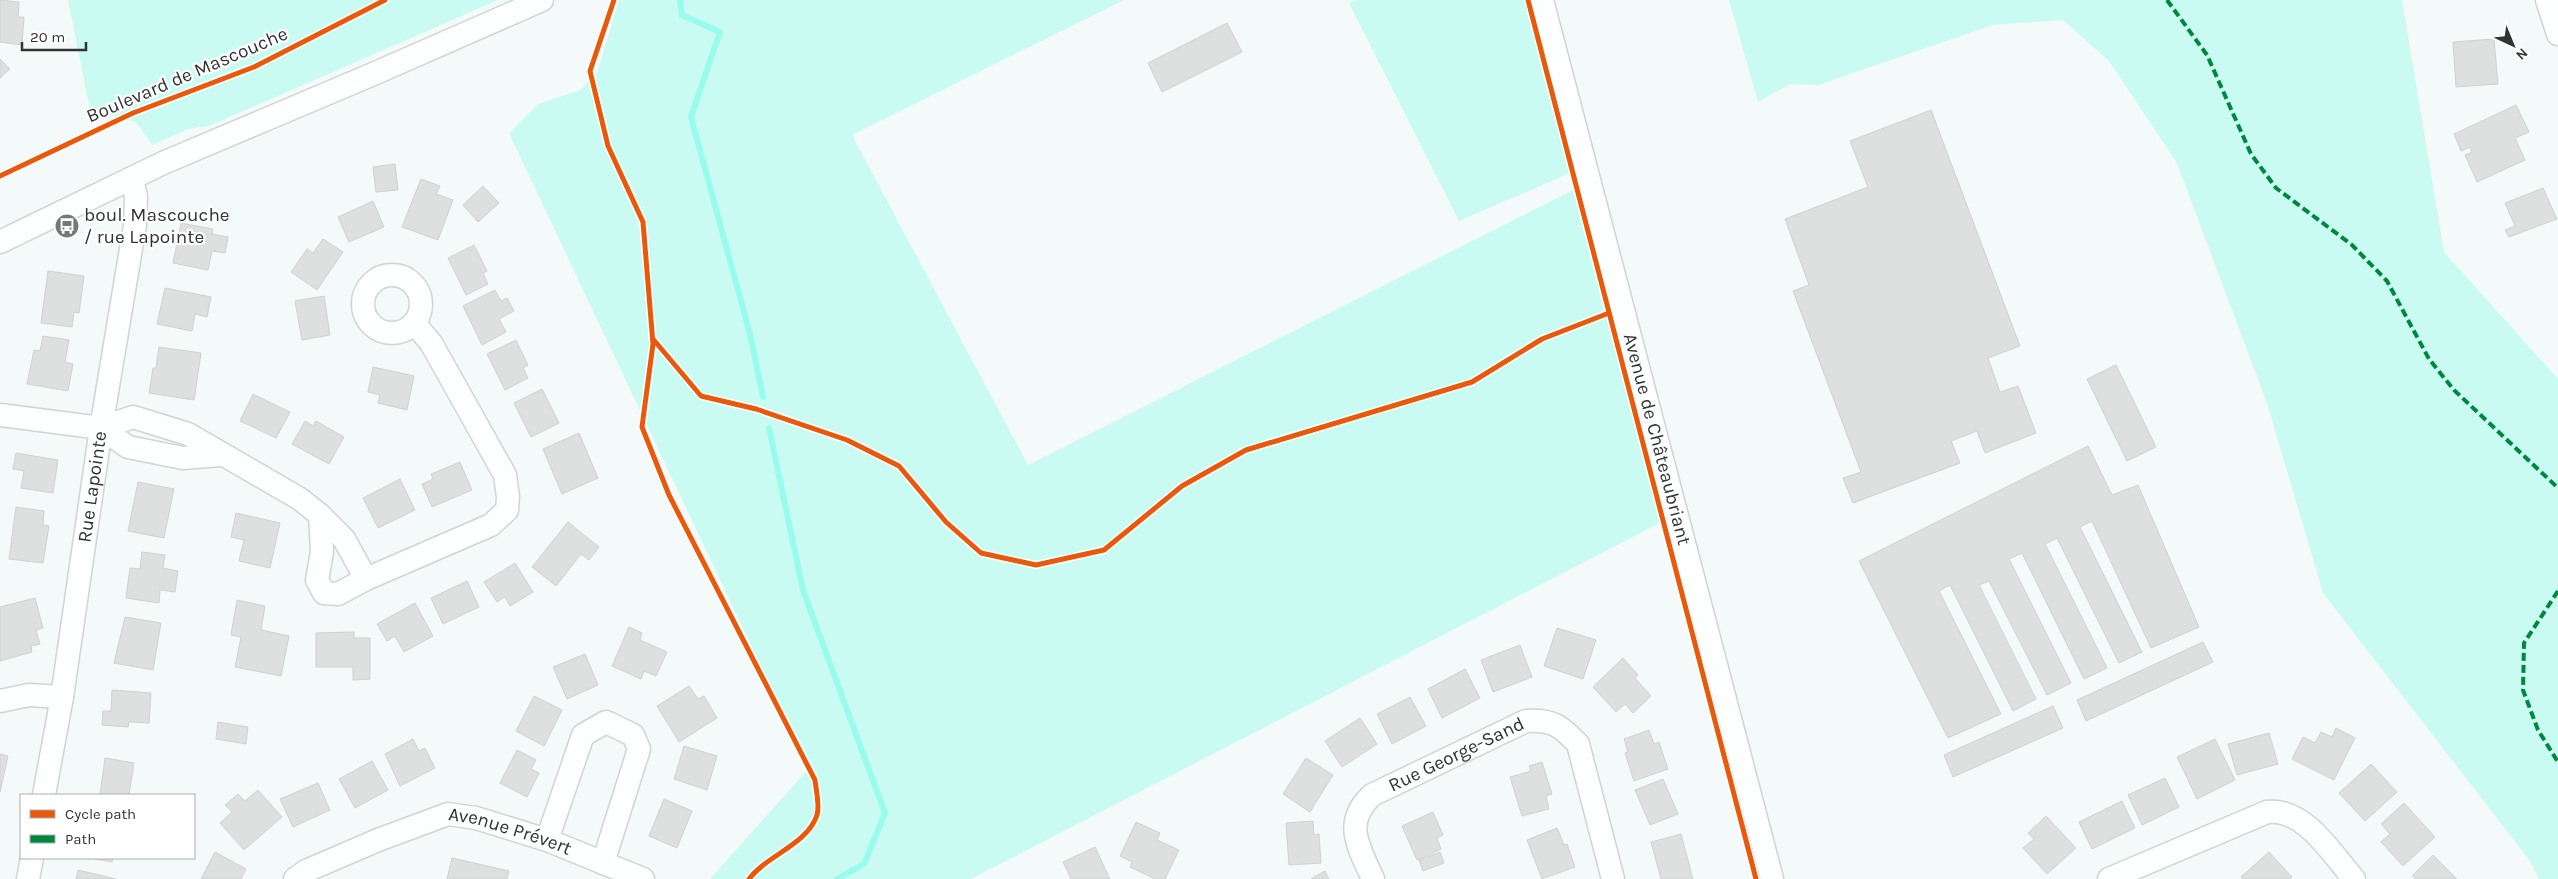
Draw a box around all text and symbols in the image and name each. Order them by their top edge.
scale bar [22,20,86,52]
north arrow [2488,20,2538,70]
street label: Boulevard de Mascouche [83,23,291,127]
text: 20 m [30,28,65,46]
text: N [2512,44,2531,64]
place label: boul. Mascouche / rue Lapointe [84,204,230,248]
bus stop icon: boul. Mascouche / rue Lapointe [54,213,80,239]
street label: Avenue de Châteaubriant [1619,331,1695,547]
street label: Rue Lapointe [74,430,111,544]
street label: Rue George-Sand [1385,712,1528,796]
legend [20,794,195,859]
street label: Avenue Prévert [447,803,575,860]
text: Cycle path [65,805,136,823]
text: Path [65,830,96,848]

